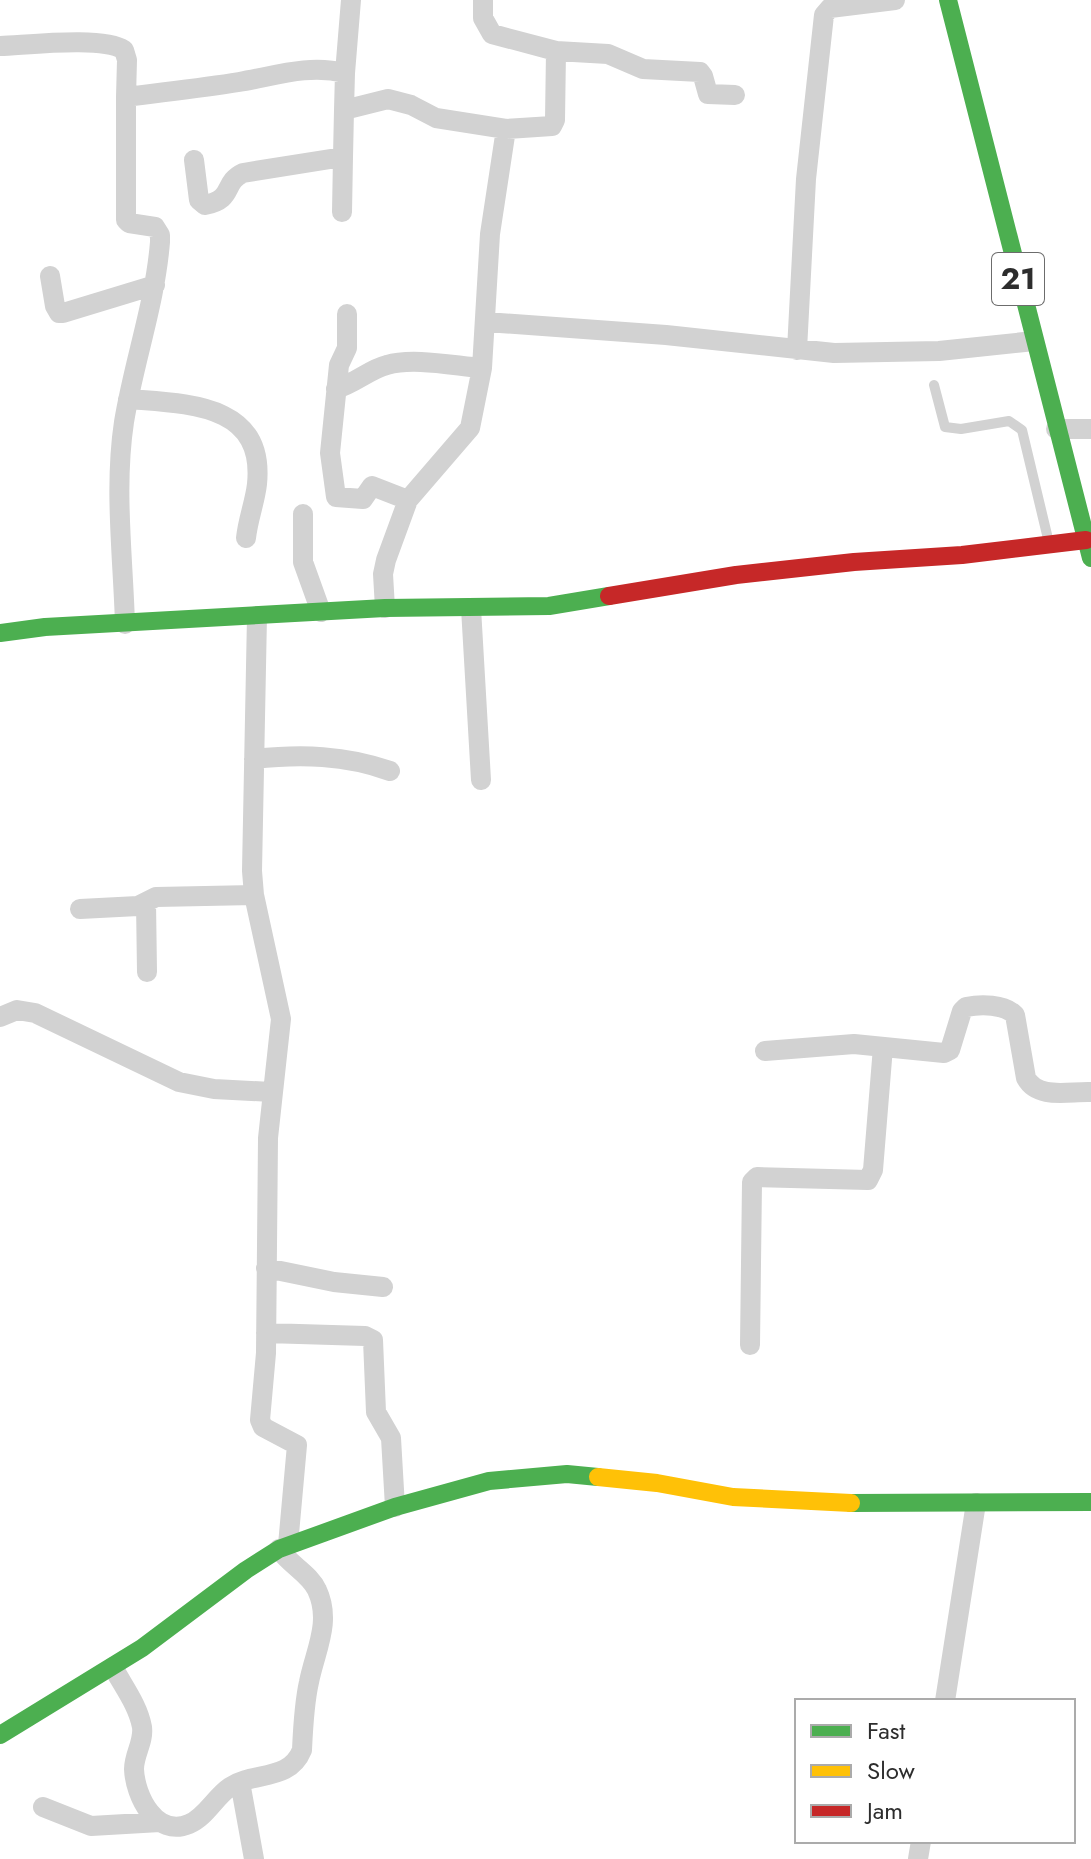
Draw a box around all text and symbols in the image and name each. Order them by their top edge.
road number: 21 [992,253,1044,305]
legend [795,1699,1075,1843]
text: Fast [867,1713,905,1748]
text: Slow [867,1753,915,1788]
text: Jam [864,1793,903,1828]

